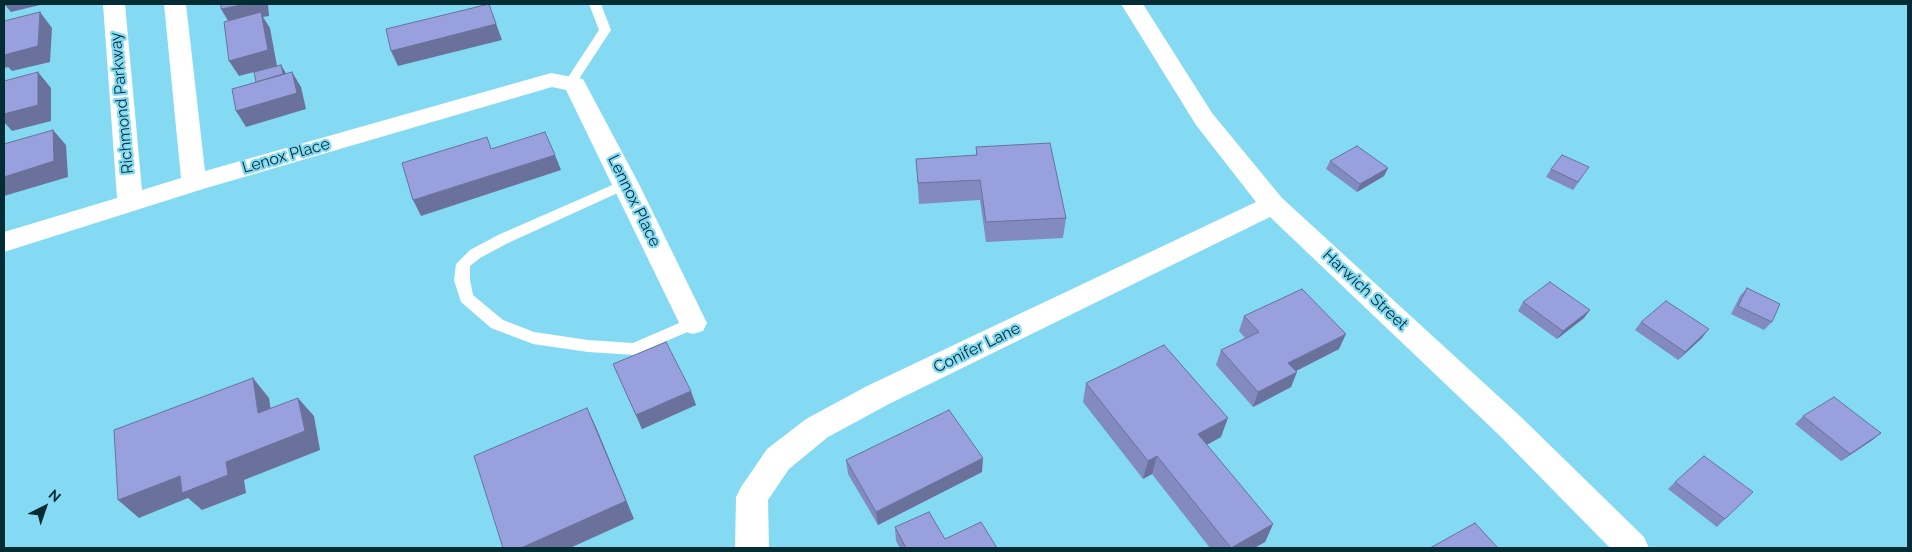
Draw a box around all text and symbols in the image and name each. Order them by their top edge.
street label: Richmond Parkway [106,31,138,175]
street label: Lenox Place [240,134,332,178]
street label: Lennox Place [604,152,664,250]
street label: Harwich Street [1319,246,1411,334]
street label: Conifer Lane [930,319,1024,377]
north arrow [20,482,70,532]
text: N [46,486,64,505]

